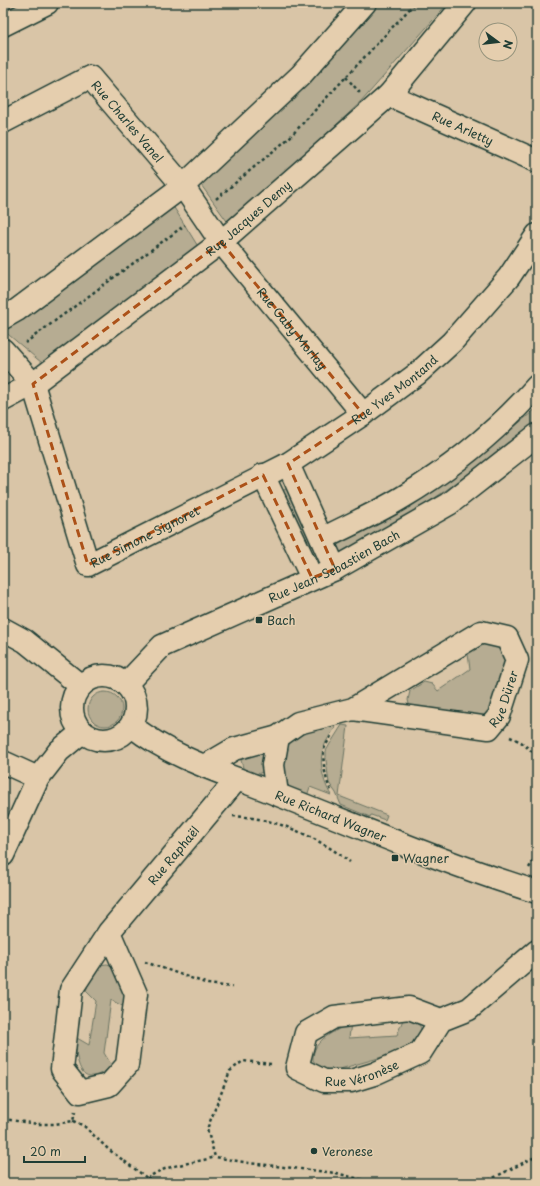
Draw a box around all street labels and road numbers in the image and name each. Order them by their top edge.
street label: Rue Charles Vanel [87,76,168,166]
street label: Rue Arletty [429,106,497,150]
street label: Rue Jacques Demy [201,176,295,260]
street label: Rue Gaby Morlay [253,283,332,374]
street label: Rue Yves Montand [348,350,442,428]
street label: Rue Simone Signoret [87,501,202,572]
street label: Rue Jean-Sebastien Bach [265,525,403,607]
street label: Rue Dürer [484,668,522,731]
street label: Rue Richard Wagner [273,786,390,846]
street label: Rue Raphaël [143,822,203,889]
street label: Rue Véronèse [325,1055,402,1090]

